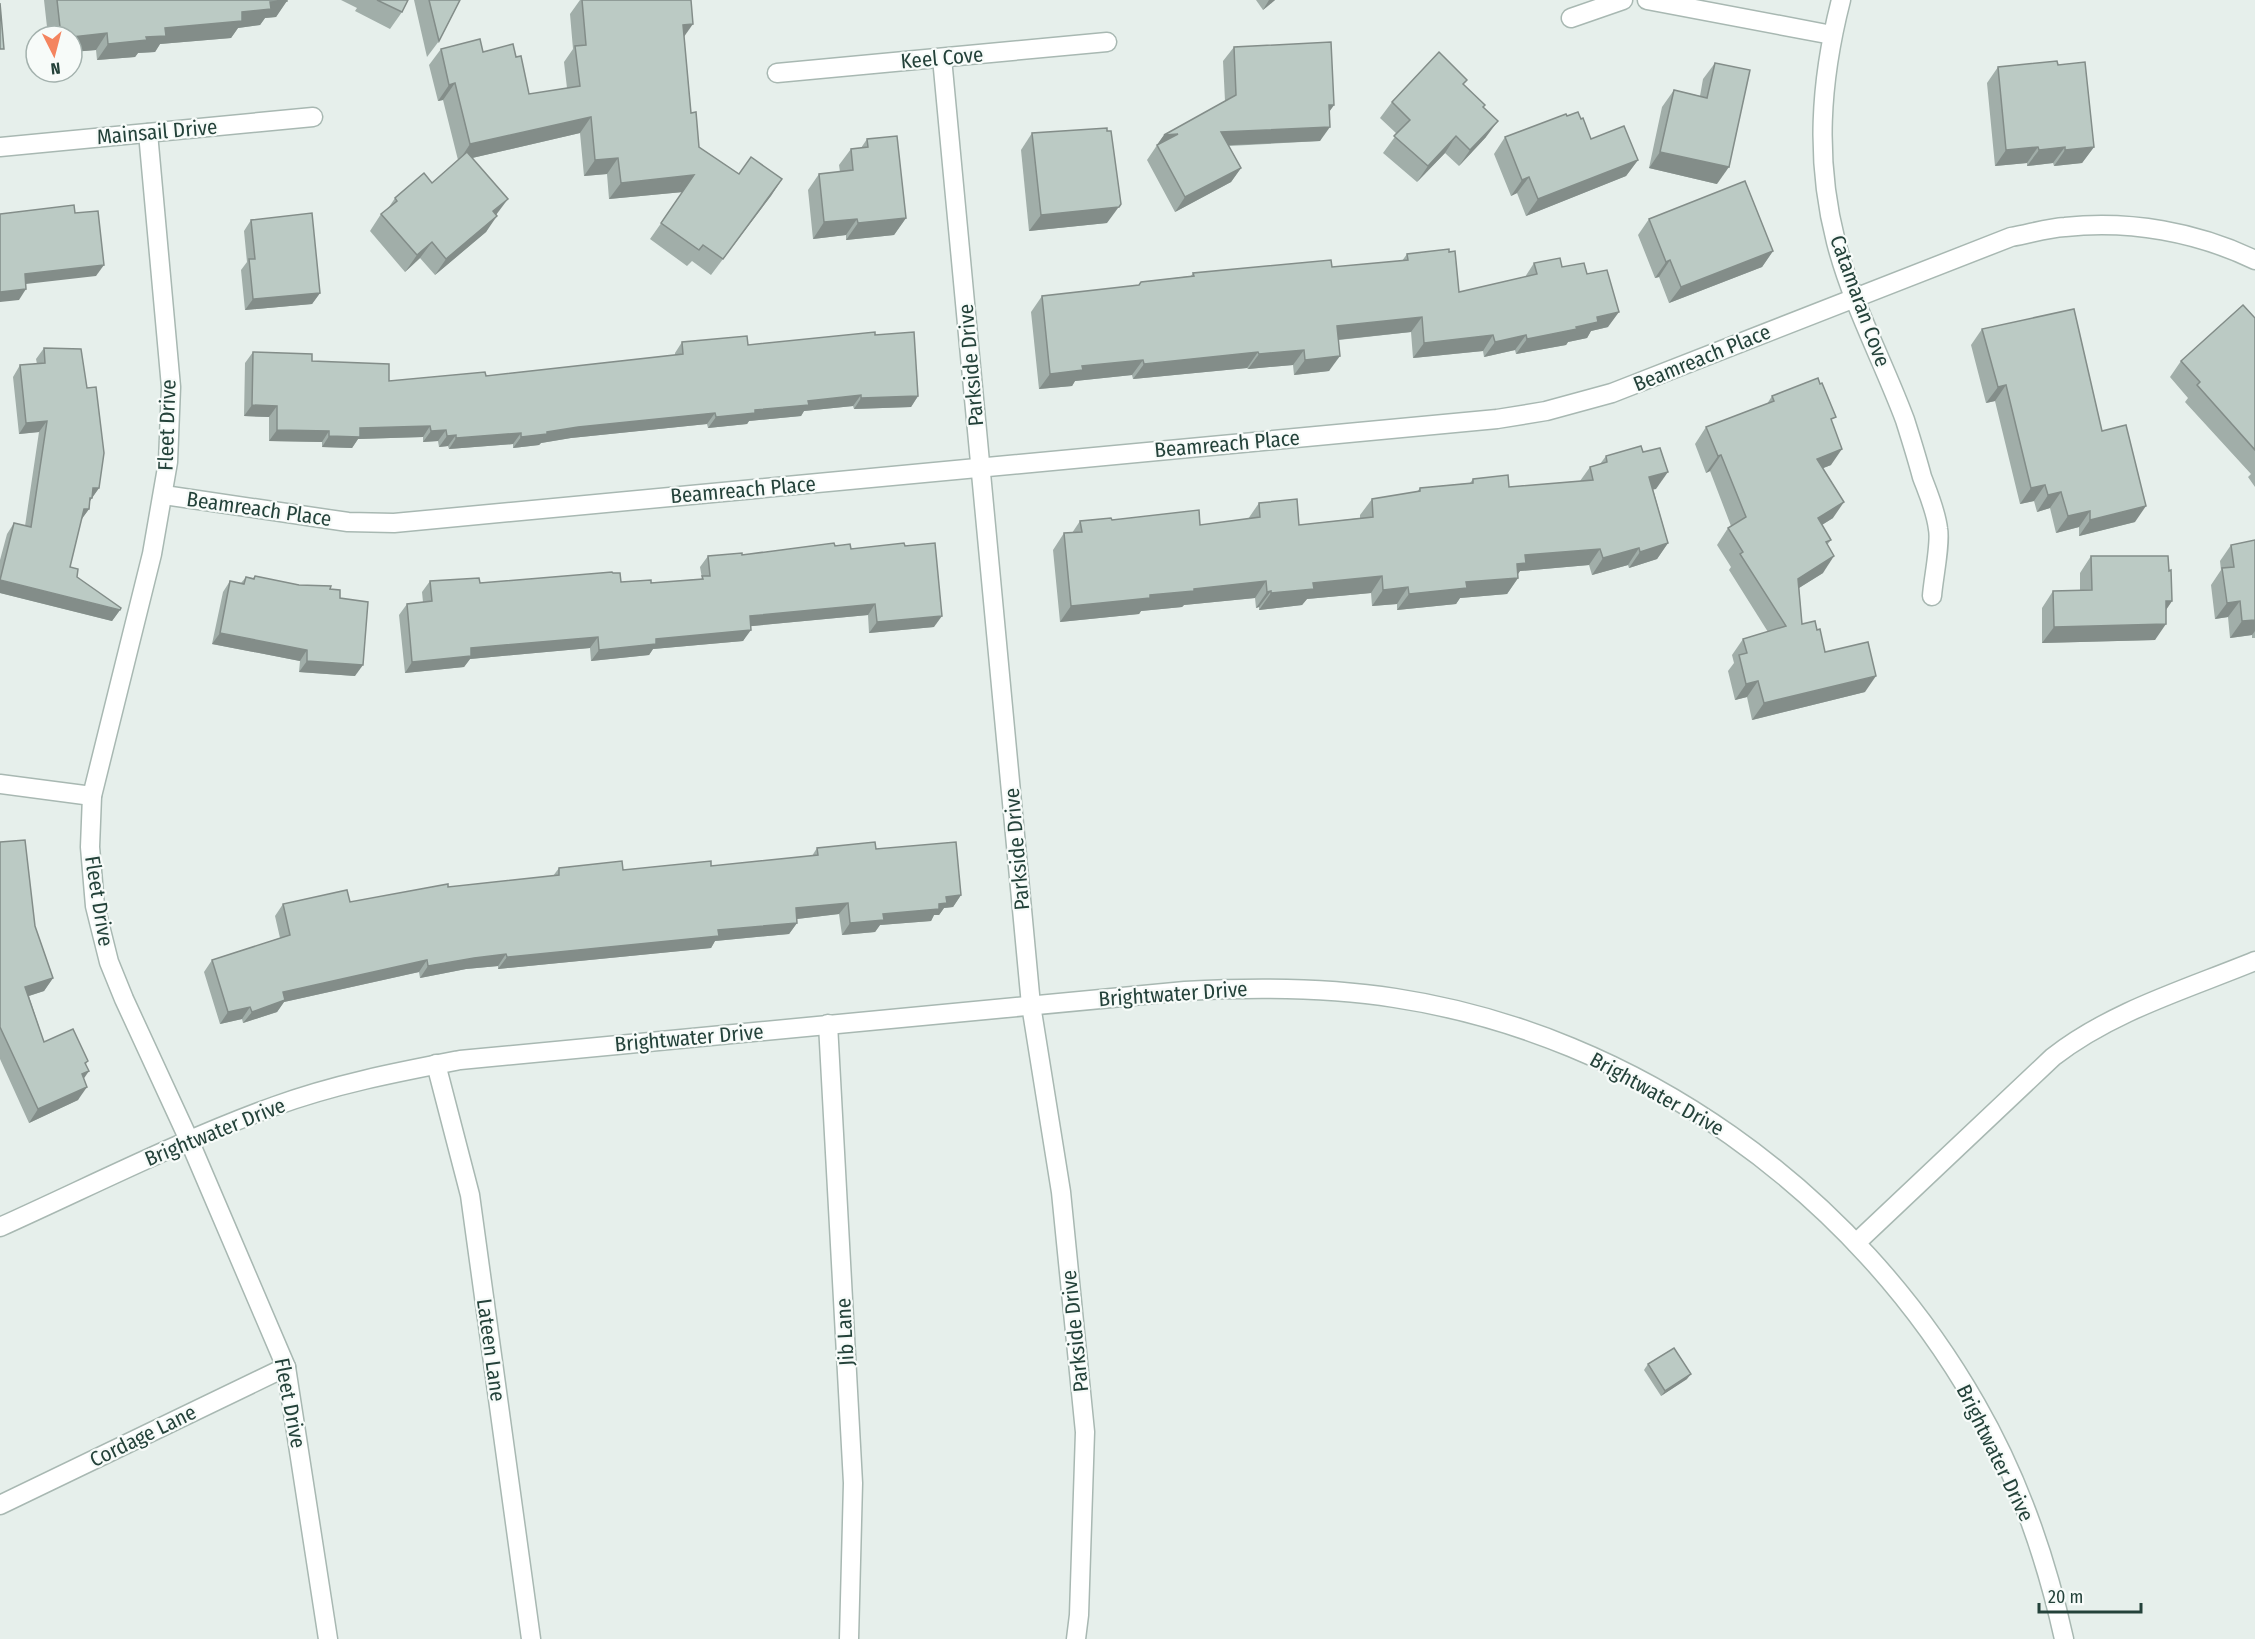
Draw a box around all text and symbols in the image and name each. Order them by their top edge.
north arrow [24,24,84,84]
street label: Keel Cove [900,41,984,75]
text: N [50,58,61,78]
street label: Mainsail Drive [96,114,218,150]
street label: Catamaran Cove [1824,232,1896,370]
street label: Parkside Drive [953,303,989,427]
street label: Beamreach Place [1630,319,1774,397]
street label: Fleet Drive [152,379,182,471]
street label: Beamreach Place [1153,425,1301,463]
street label: Beamreach Place [669,471,817,509]
street label: Beamreach Place [185,486,333,532]
street label: Parkside Drive [999,787,1035,911]
street label: Fleet Drive [79,854,119,948]
street label: Brightwater Drive [1098,976,1248,1012]
street label: Brightwater Drive [613,1019,765,1057]
street label: Brightwater Drive [1585,1046,1729,1142]
street label: Brightwater Drive [141,1092,289,1172]
street label: Parkside Drive [1056,1269,1094,1393]
street label: Lateen Lane [471,1297,511,1403]
street label: Jib Lane [830,1297,860,1367]
street label: Fleet Drive [269,1356,311,1450]
street label: Brightwater Drive [1951,1380,2039,1526]
street label: Cordage Lane [86,1399,200,1473]
scale bar [2039,1576,2141,1614]
text: 20 m [2048,1586,2083,1608]

